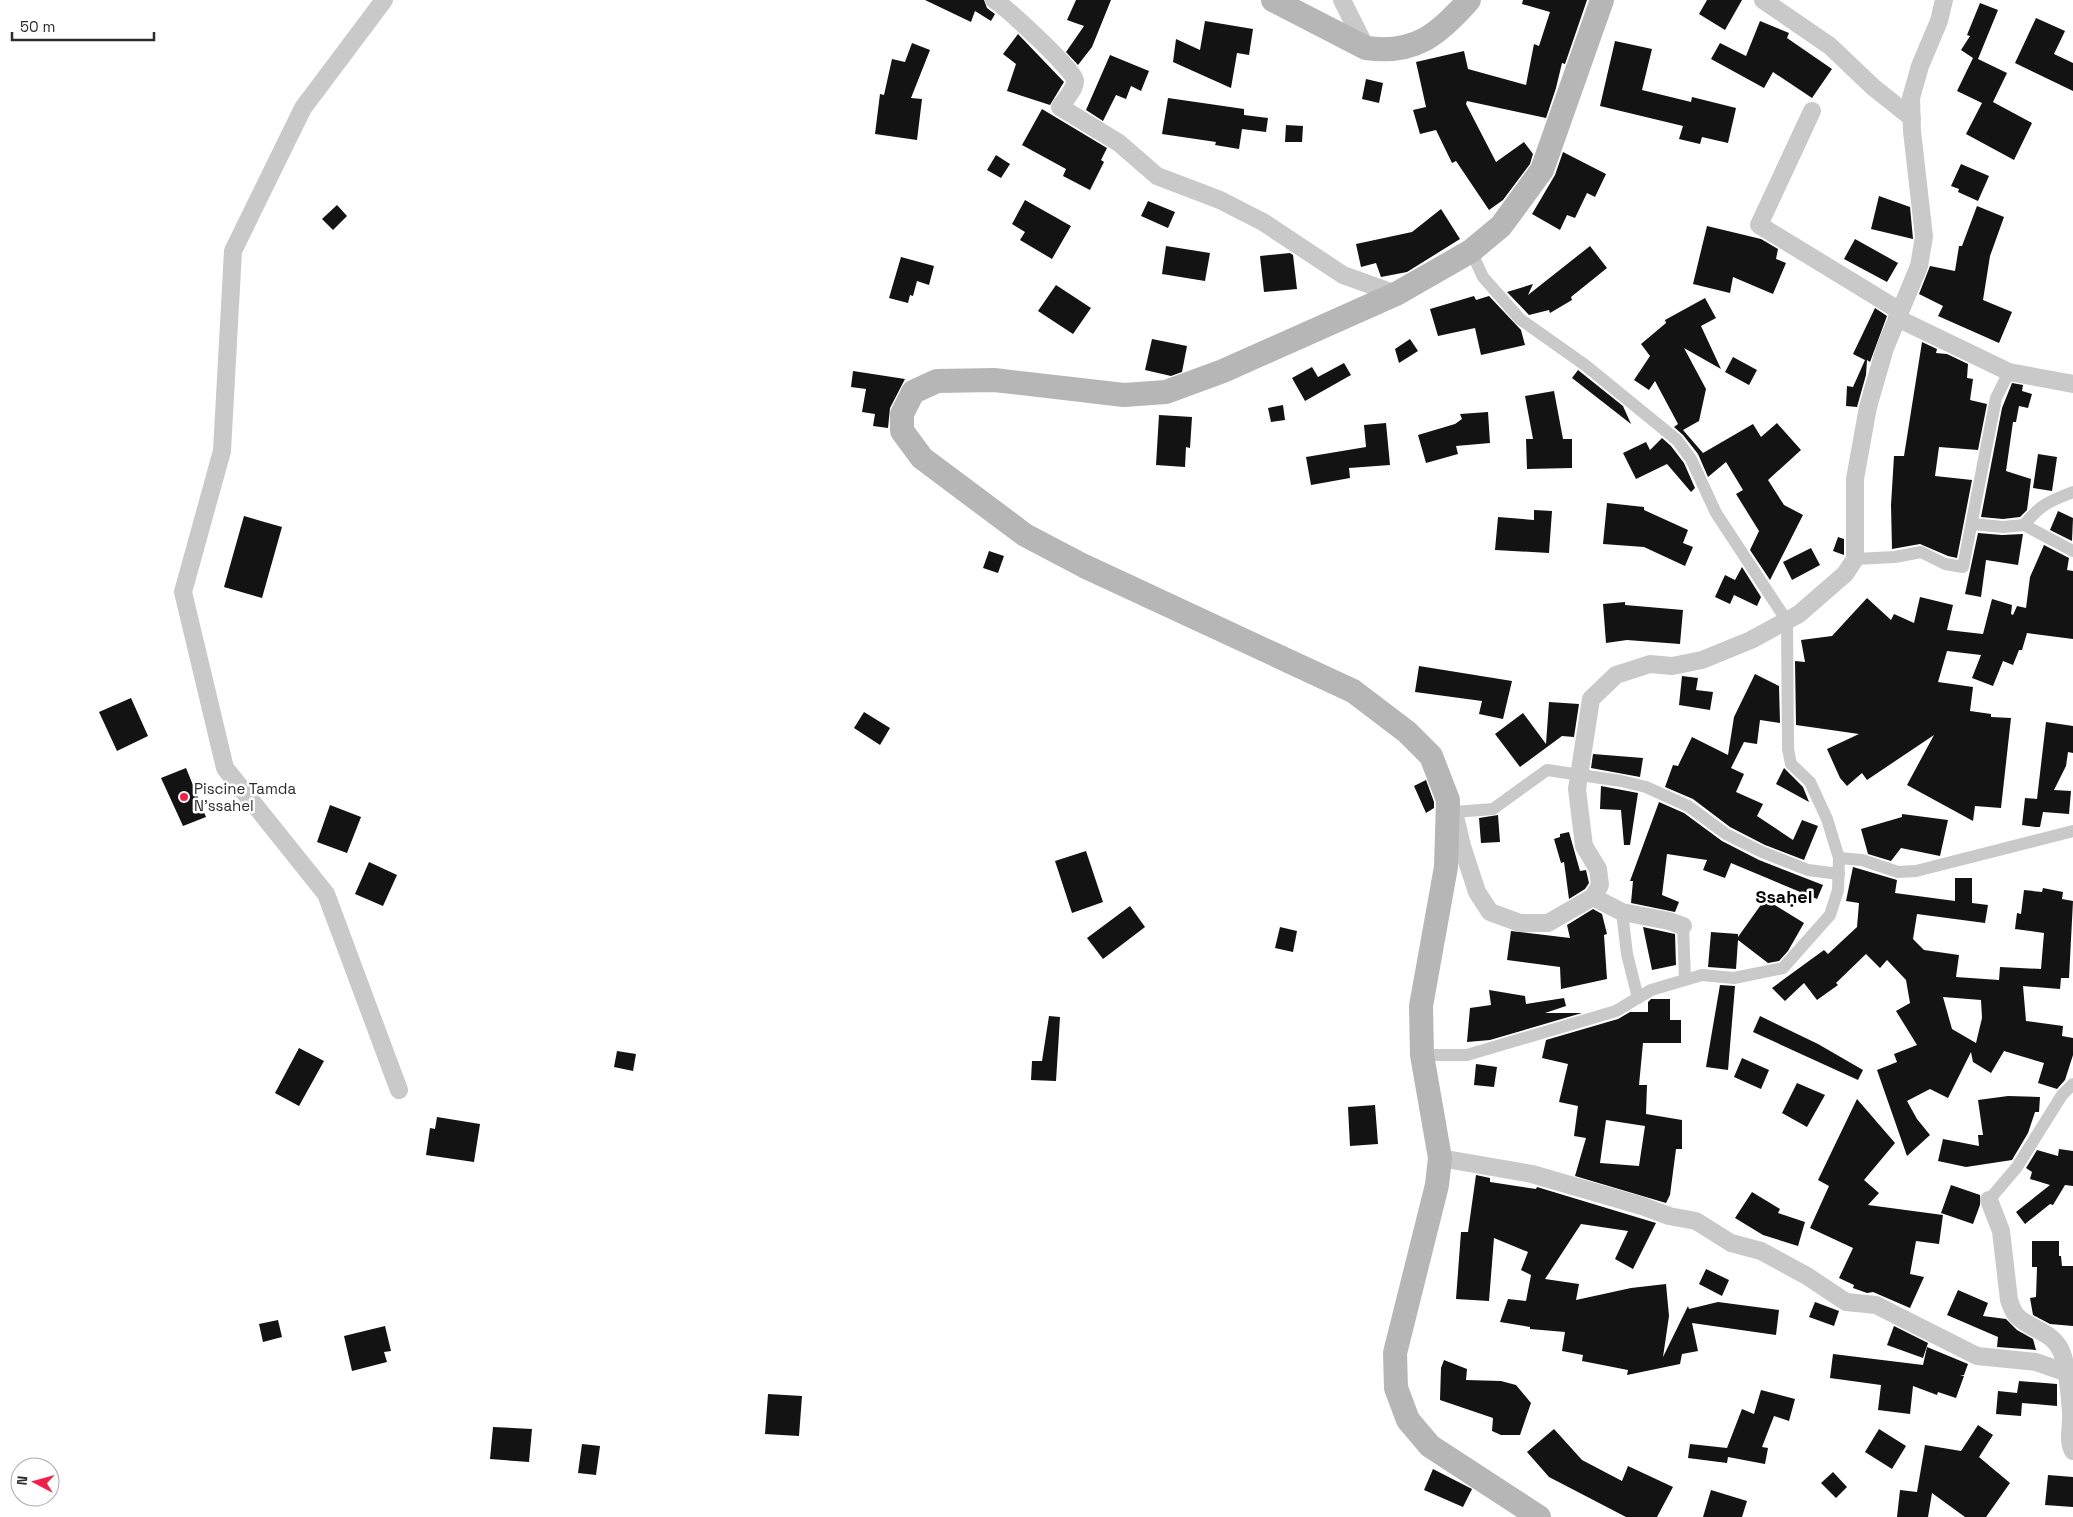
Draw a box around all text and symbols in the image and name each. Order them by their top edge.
scale bar [12,10,155,42]
text: 50 m [20,17,55,36]
place label: Piscine Tamda N'ssahel [194,779,296,815]
marker: Piscine Tamda N'ssahel [178,791,190,803]
district label: Ssaḥel [1756,885,1812,908]
north arrow [10,1457,60,1507]
text: N [13,1475,32,1486]

